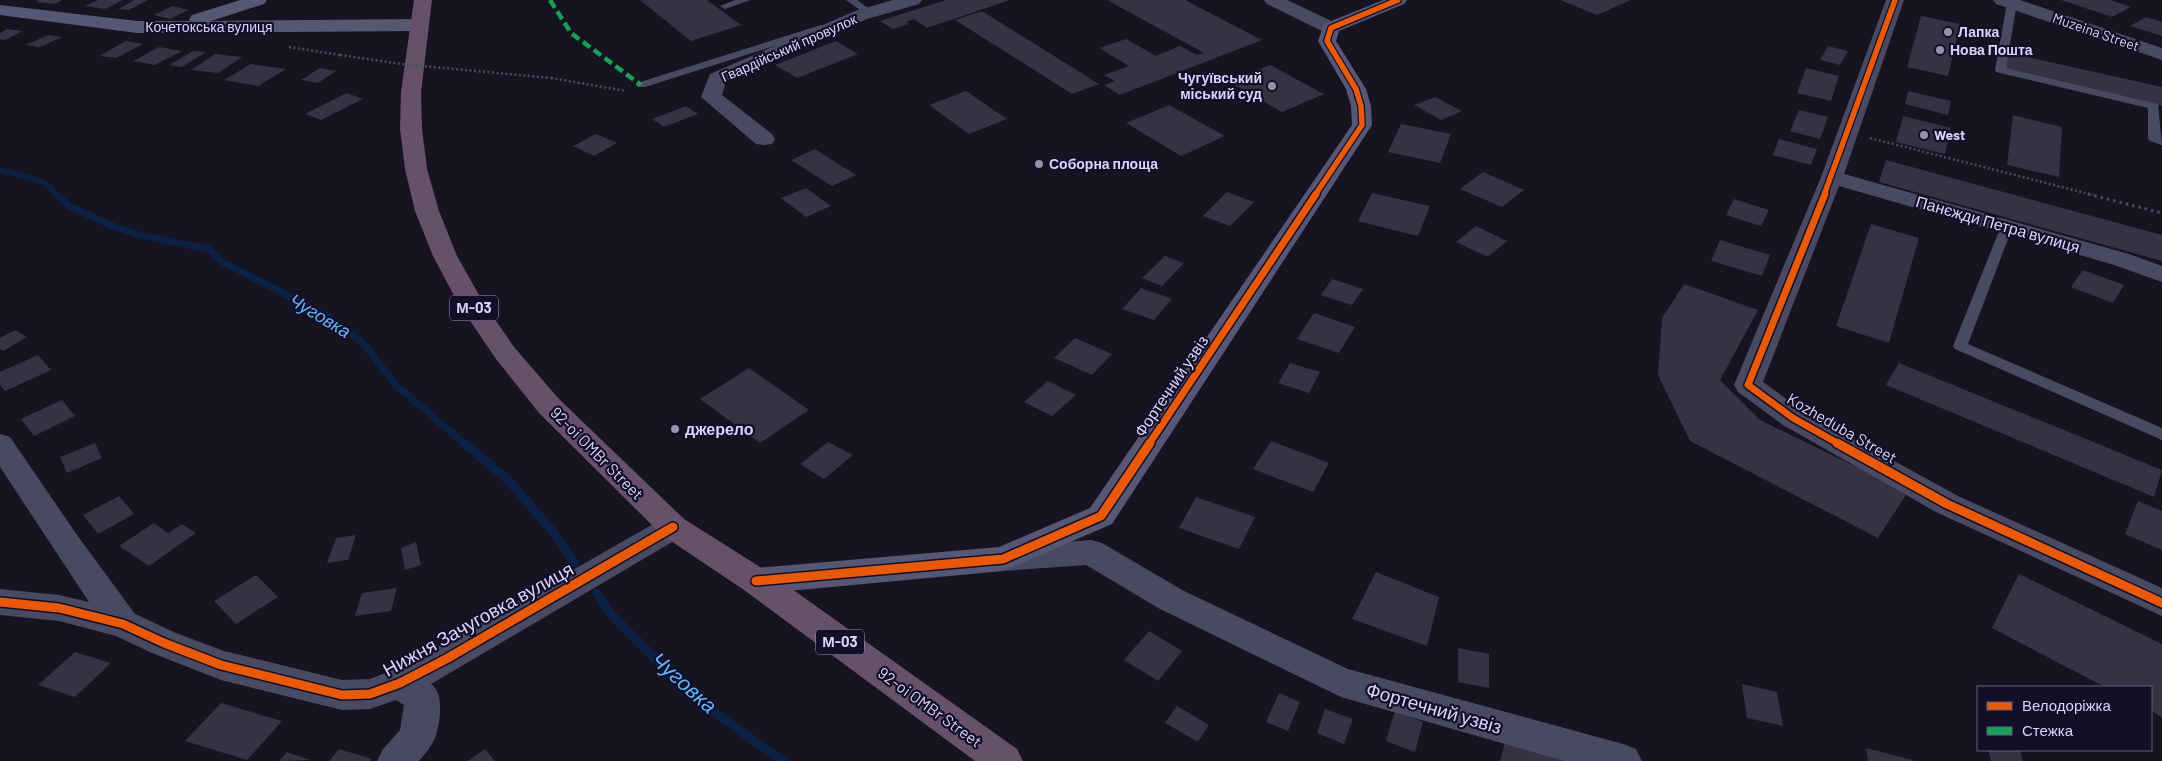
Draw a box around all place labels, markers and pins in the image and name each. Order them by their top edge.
place label: Лапка [1958,23,1999,40]
marker: Лапка [1942,26,1954,38]
place label: Нова Пошта [1950,41,2033,58]
marker: Нова Пошта [1934,44,1946,56]
place label: Чугуївський міський суд [1178,69,1262,102]
marker: Чугуївський міський суд [1266,80,1278,92]
place label: West [1934,126,1965,143]
marker: West [1918,129,1930,141]
place label: Соборна площа [1049,155,1158,172]
marker: Соборна площа [1033,158,1045,170]
place label: джерело [685,419,754,438]
marker: джерело [669,423,681,435]

